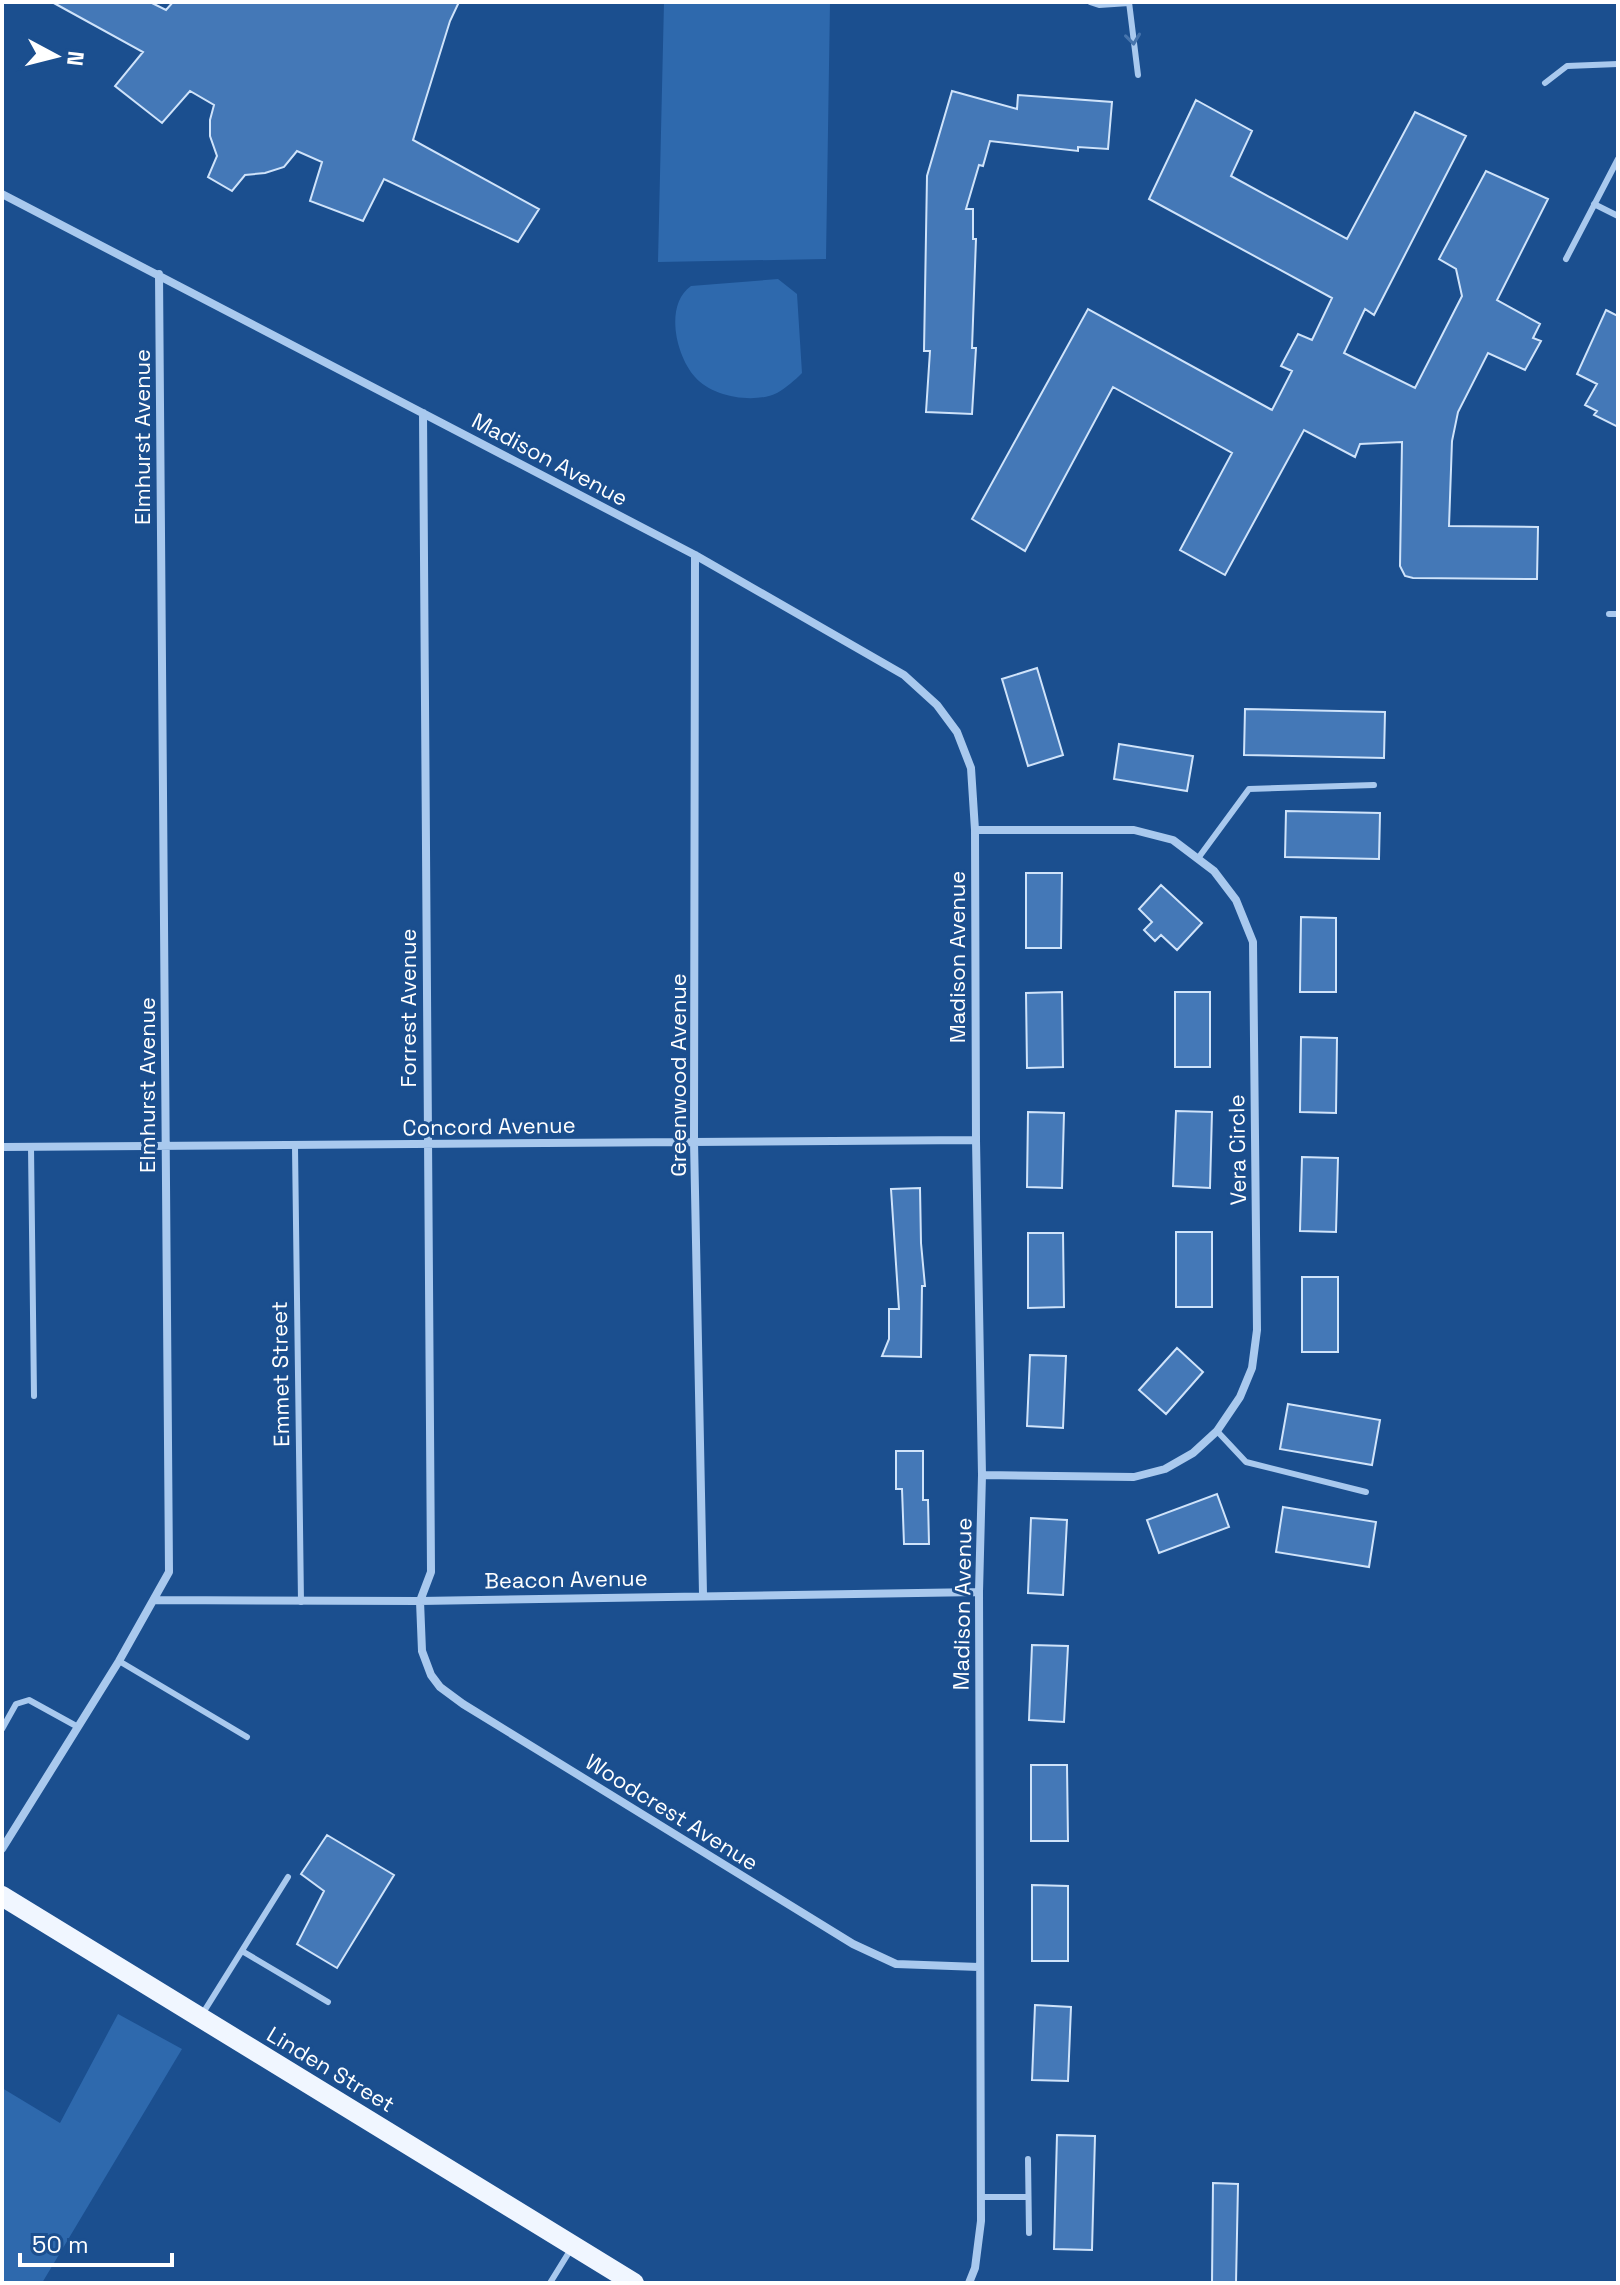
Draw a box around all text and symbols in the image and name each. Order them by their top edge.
north arrow [16,16,96,96]
one-way arrow [1125,33,1142,46]
text: N [61,49,91,67]
street label: Elmhurst Avenue [128,349,156,525]
street label: Madison Avenue [467,406,633,512]
street label: Madison Avenue [943,871,971,1043]
street label: Forrest Avenue [394,928,422,1088]
street label: Greenwood Avenue [664,973,692,1177]
street label: Elmhurst Avenue [133,997,161,1173]
street label: Vera Circle [1222,1094,1252,1206]
street label: Concord Avenue [402,1110,576,1142]
street label: Emmet Street [265,1301,295,1447]
street label: Madison Avenue [946,1517,978,1691]
street label: Beacon Avenue [484,1564,648,1594]
street label: Woodcrest Avenue [580,1747,764,1877]
street label: Linden Street [262,2020,400,2118]
scale bar [20,2217,172,2267]
text: 50 m [32,2229,89,2260]

